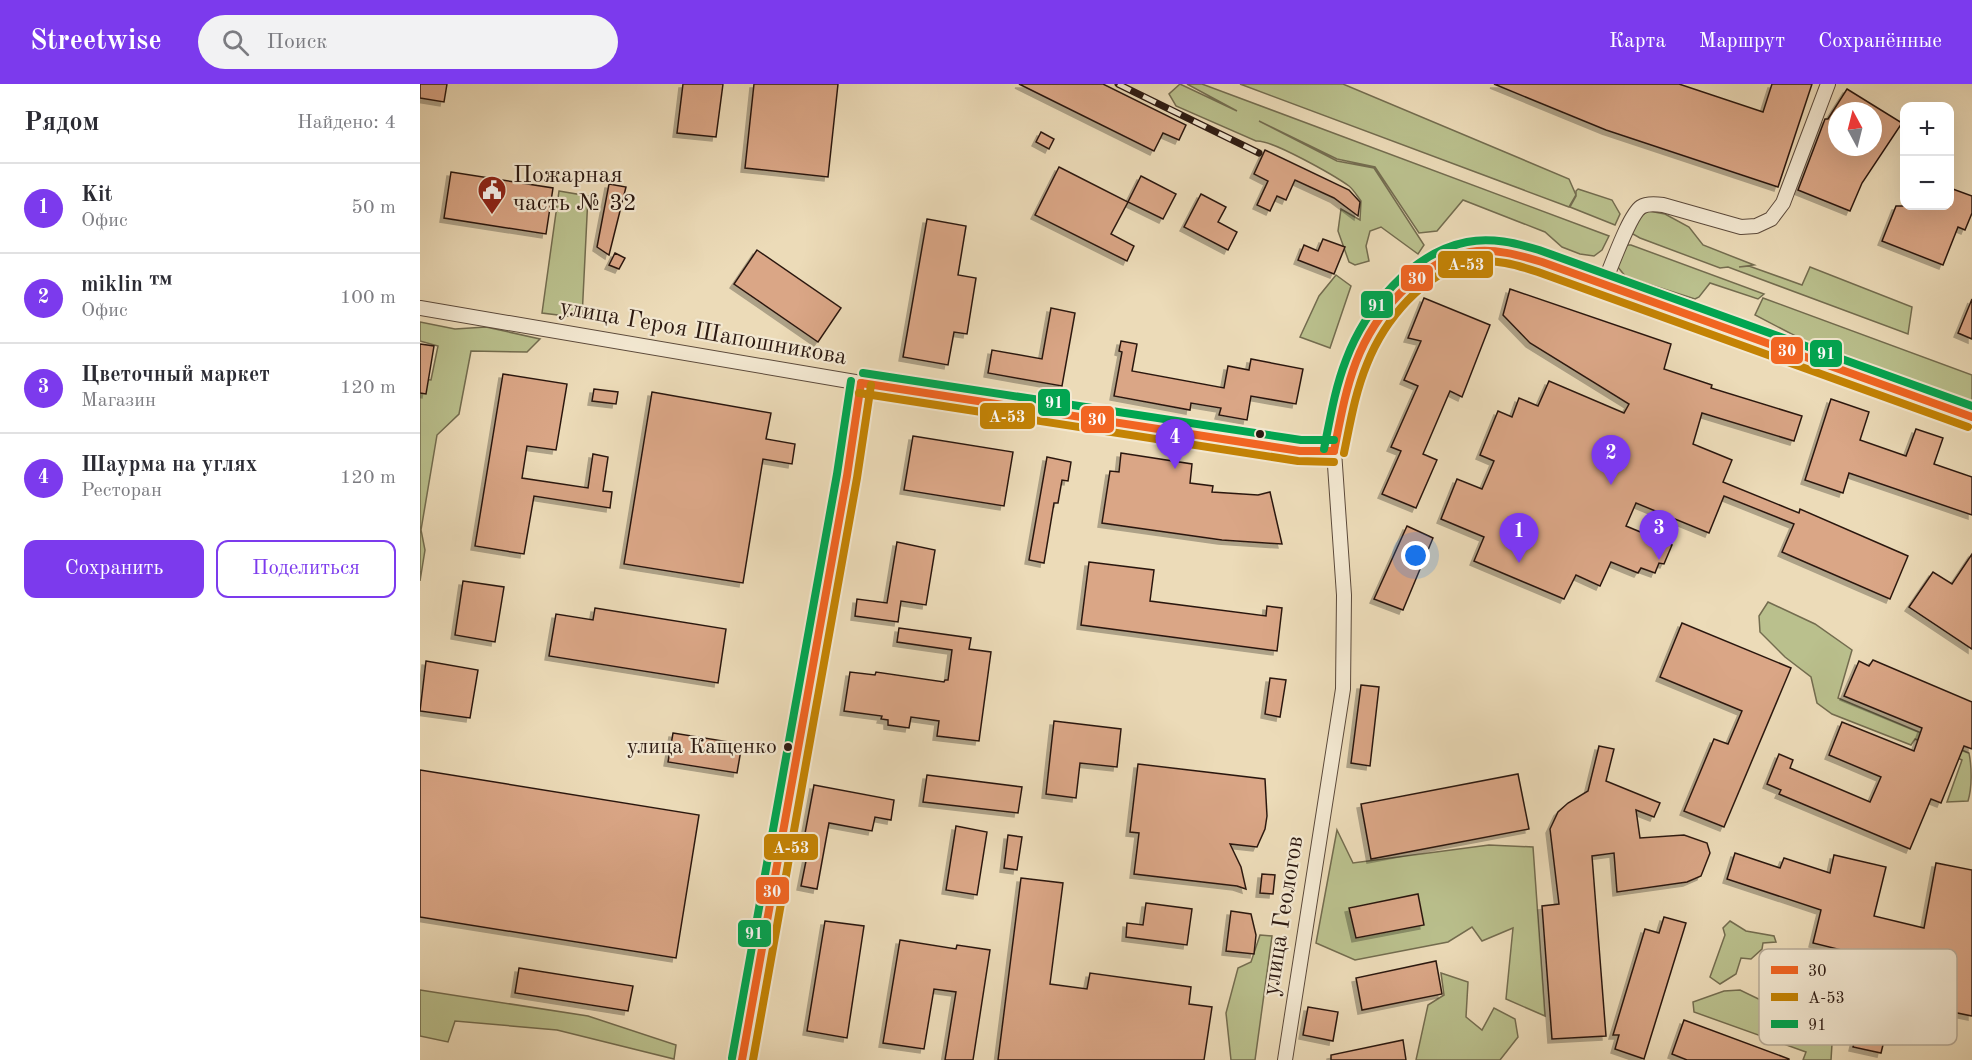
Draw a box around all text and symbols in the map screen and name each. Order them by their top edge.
search box [198,15,618,69]
icon: search [219,26,252,59]
text: Streetwise [30,28,162,56]
text: Поиск [267,31,327,53]
text: Карта [1609,31,1666,52]
text: Маршрут [1699,31,1785,52]
text: Сохранённые [1818,31,1942,52]
north arrow [1828,102,1882,156]
map controls [1900,102,1954,210]
button: + [1900,102,1954,156]
text: Рядом [24,110,99,136]
text: Найдено: 4 [297,113,396,133]
button: − [1900,156,1954,210]
place label: Пожарная часть № 32 [513,164,637,216]
public building icon: Пожарная часть № 32 [476,174,508,216]
text: Kit [81,184,112,206]
text: 1 [38,198,49,218]
text: 50 m [351,198,396,218]
text: Офис [81,211,128,231]
line badge: А-53 [1437,250,1494,279]
text: А-53 [1448,258,1484,274]
line badge: 30 [1400,264,1434,292]
text: 30 [1408,272,1426,288]
text: miklin ™ [81,274,173,296]
text: 2 [38,288,49,308]
text: 100 m [340,288,396,308]
line badge: 91 [1360,290,1394,319]
street label: улица Героя Шапошникова [557,296,849,370]
text: 91 [1368,299,1386,315]
text: Офис [81,301,128,321]
line badge: 30 [1770,336,1804,365]
line badge: 91 [1809,339,1843,368]
text: 30 [1778,344,1796,360]
text: 91 [1817,347,1835,363]
text: Цветочный маркет [81,364,270,386]
text: 3 [38,378,49,398]
text: 120 m [340,378,396,398]
line badge: 91 [1037,388,1071,417]
text: Магазин [81,391,156,411]
text: 91 [1045,396,1063,412]
line badge: А-53 [979,402,1036,430]
line badge: 30 [1080,405,1115,434]
text: А-53 [989,410,1025,426]
text: 30 [1088,413,1106,429]
pin: 4 [1156,420,1194,469]
unlabelled marker [1254,428,1266,440]
pin: 2 [1592,436,1630,485]
text: Шаурма на углях [81,454,257,476]
text: 4 [38,468,49,488]
text: 120 m [340,468,396,488]
text: Ресторан [81,481,162,501]
pin: 3 [1640,510,1678,560]
pin: 1 [1500,514,1538,563]
button: Сохранить [24,540,204,598]
button: Поделиться [216,540,396,598]
your location [1401,541,1430,570]
place label: улица Кащенко [627,736,777,758]
marker: улица Кащенко [782,741,794,753]
line badge: А-53 [763,833,819,861]
street label: улица Геологов [1260,834,1308,998]
text: А-53 [773,841,809,857]
line badge: 30 [755,876,790,905]
text: 30 [763,885,781,901]
line badge: 91 [737,919,772,948]
text: 91 [745,927,763,943]
legend [1759,949,1957,1045]
text: 30 [1808,964,1827,980]
text: А-53 [1808,991,1845,1007]
text: 91 [1808,1018,1827,1034]

